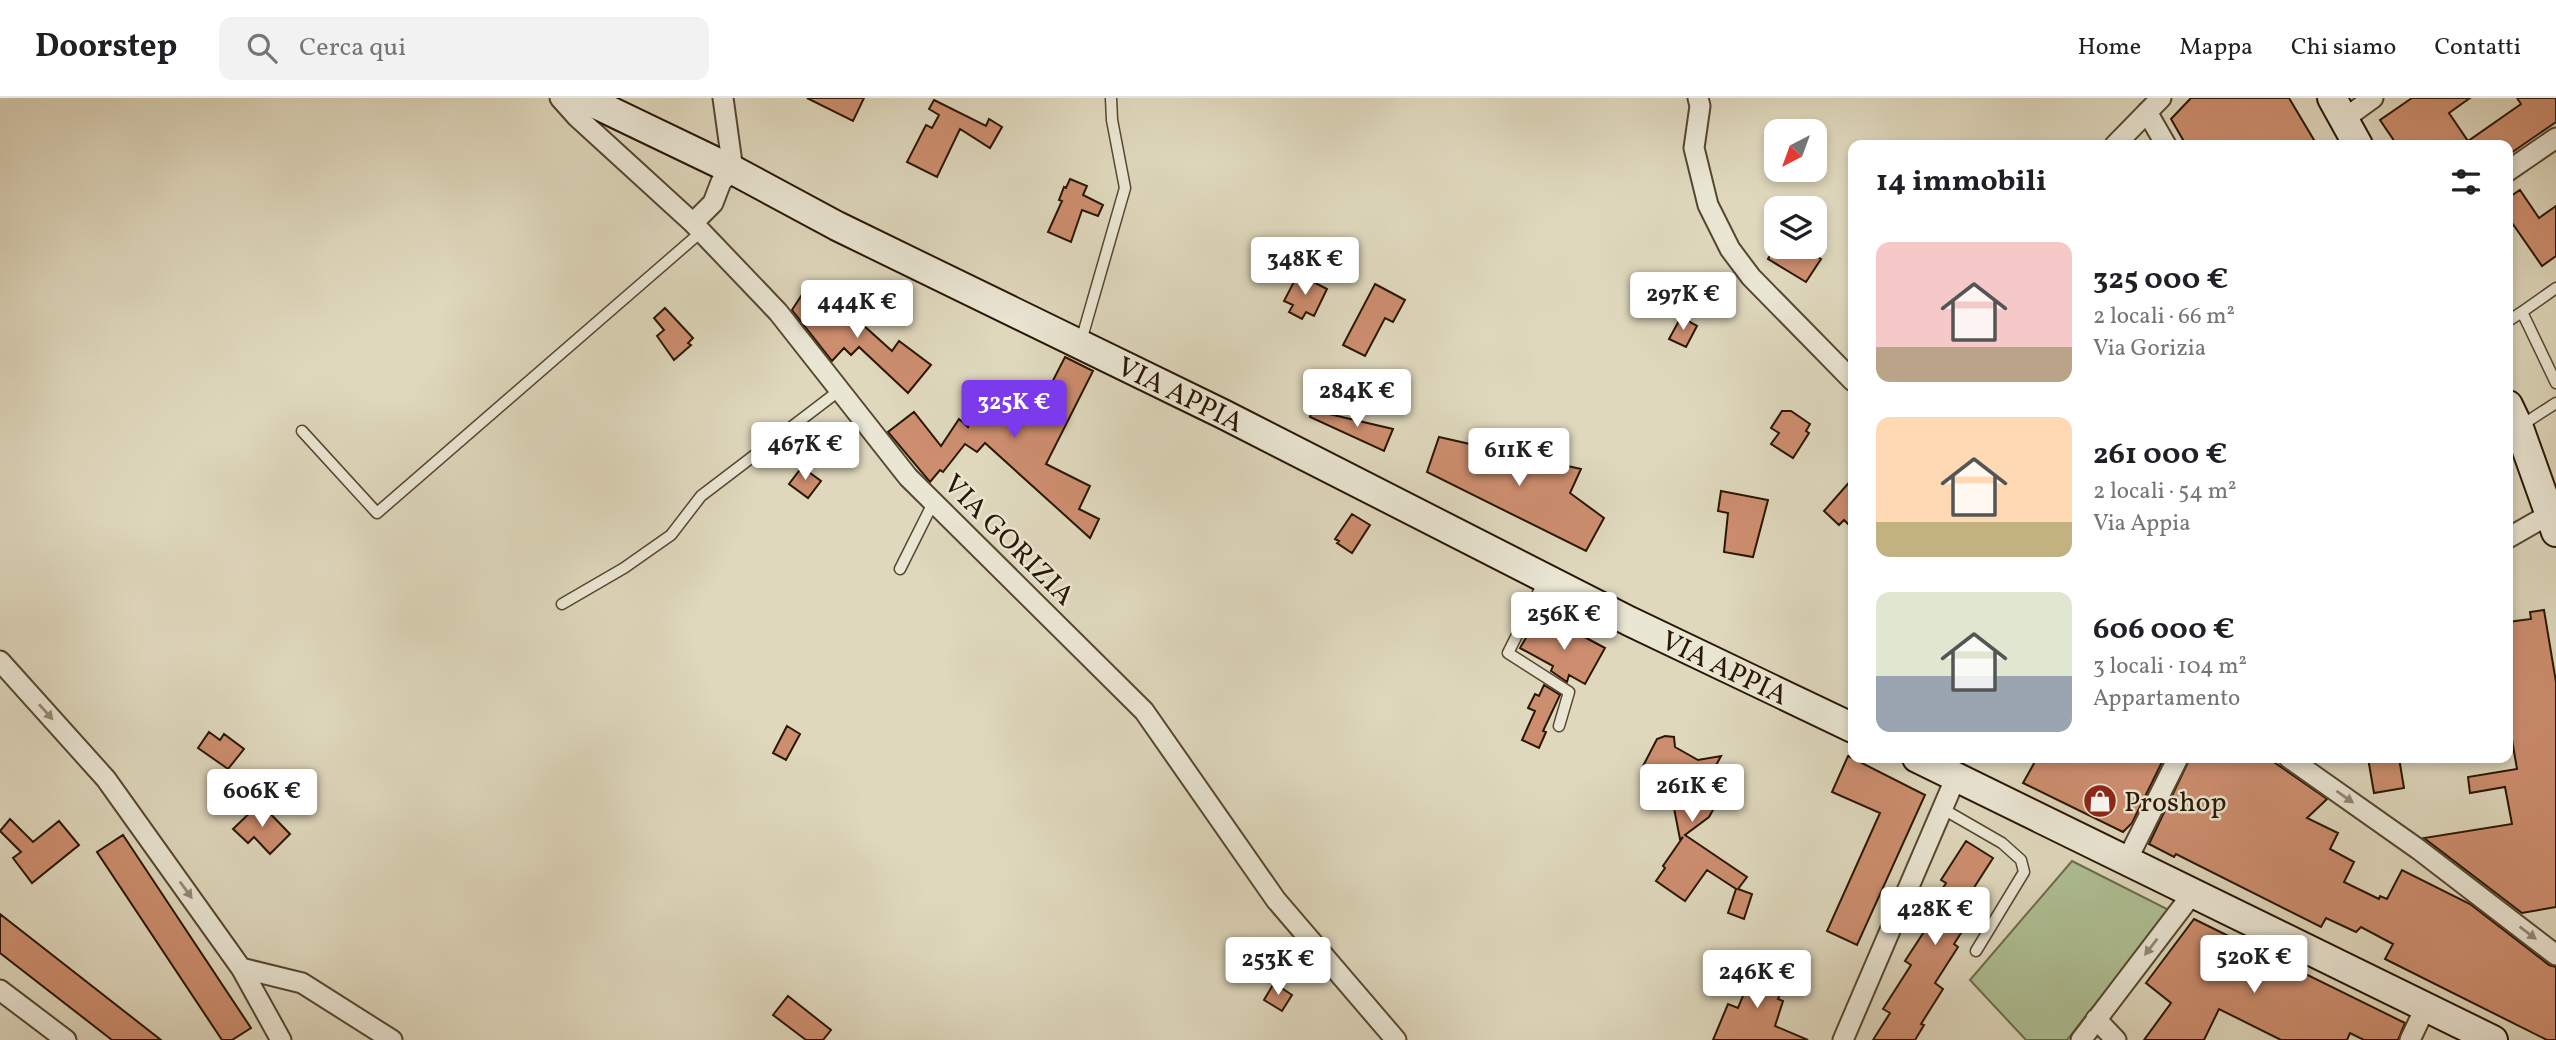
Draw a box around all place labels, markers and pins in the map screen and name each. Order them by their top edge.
pin: 348K € [1248,238,1362,297]
pin: 297K € [1626,272,1740,332]
pin: 444K € [800,280,914,340]
pin: 284K € [1300,370,1414,429]
pin: 325K € [957,380,1071,440]
pin: 467K € [748,422,862,482]
pin: 611K € [1462,428,1576,488]
pin: 256K € [1507,592,1621,652]
pin: 261K € [1635,764,1749,824]
pin: 606K € [205,770,319,829]
shop icon: Proshop [2081,782,2119,820]
place label: Proshop [2124,784,2227,823]
pin: 428K € [1878,888,1992,947]
pin: 520K € [2197,936,2311,995]
pin: 253K € [1221,937,1335,997]
pin: 246K € [1700,950,1814,1010]

